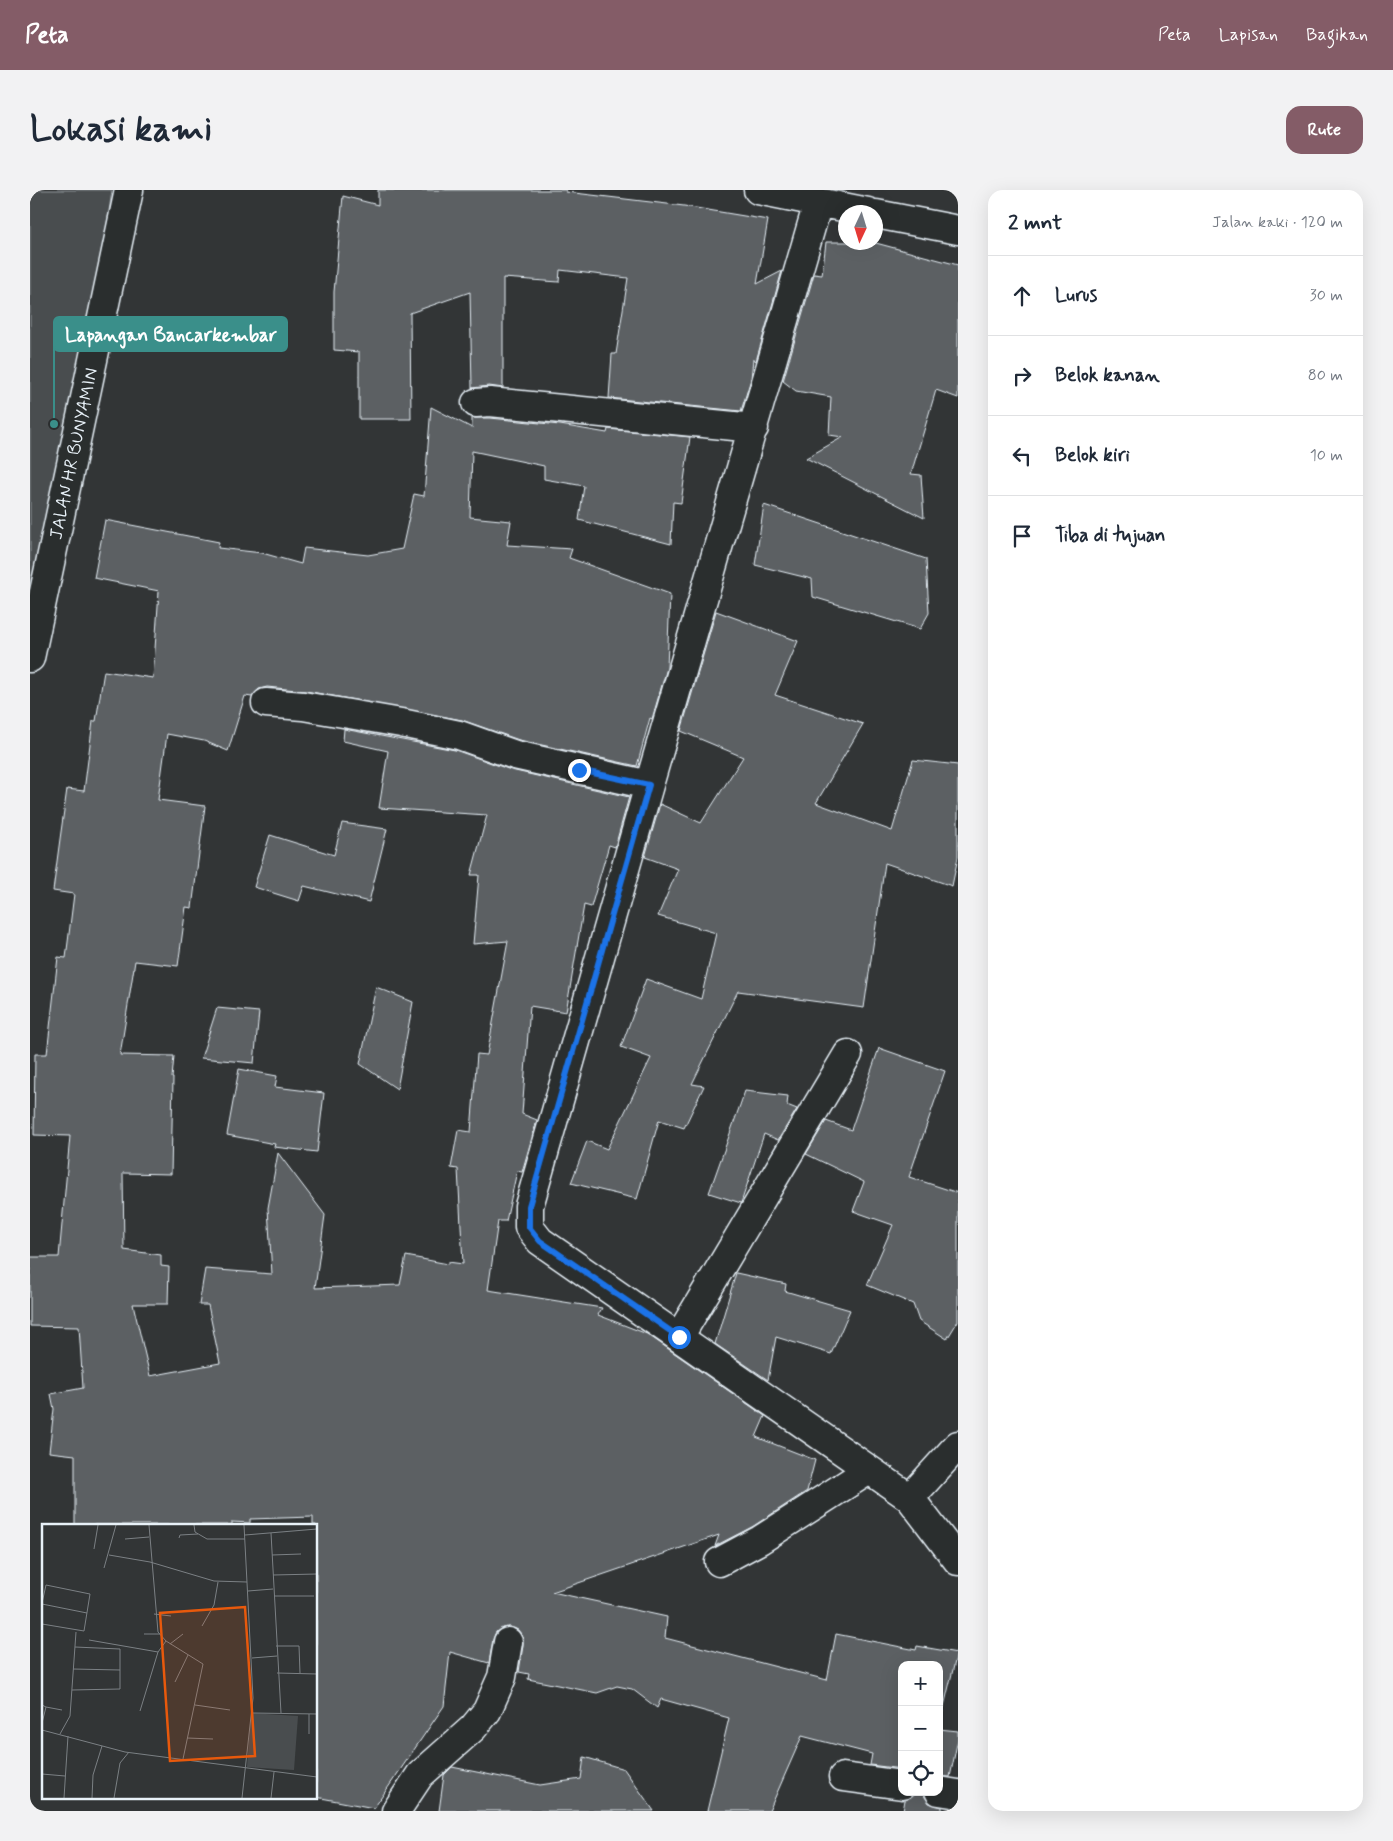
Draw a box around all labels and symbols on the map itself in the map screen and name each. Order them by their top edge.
north arrow [838,205,883,250]
callout: Lapangan Bancarkembar [54,317,287,351]
text: Lapangan Bancarkembar [65,323,277,349]
street label: JALAN HR BUNYAMIN [44,366,104,542]
route end [568,759,591,782]
route start [668,1326,691,1349]
inset map [42,1524,318,1798]

